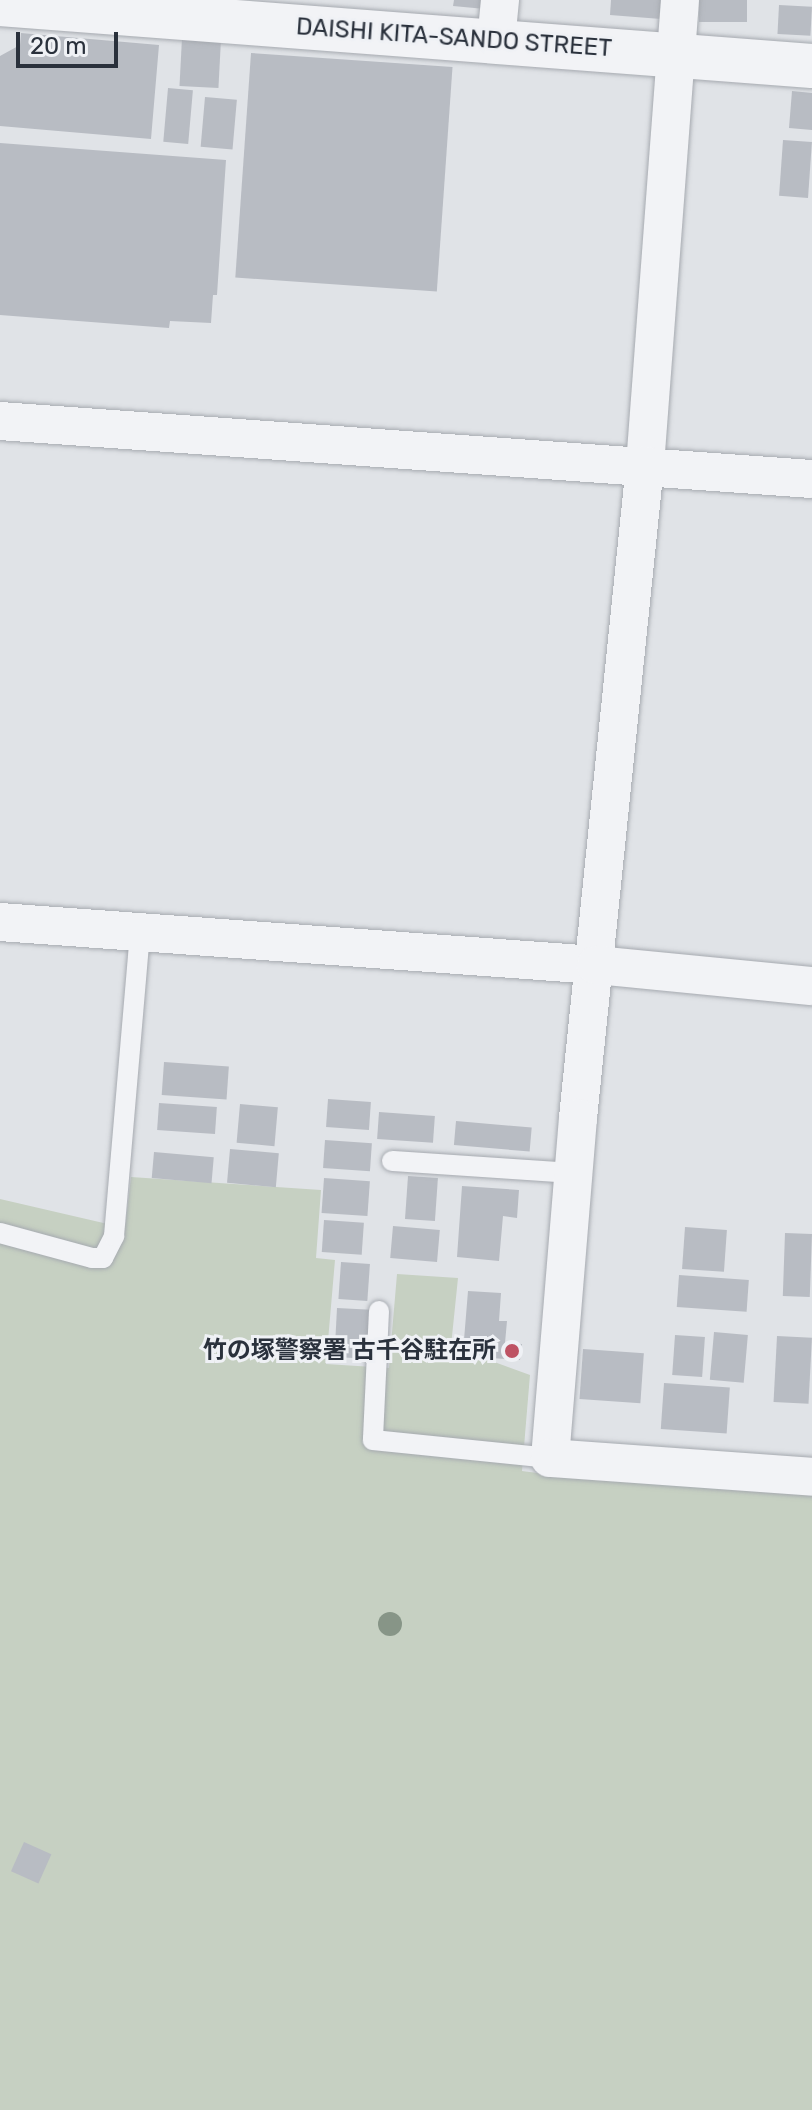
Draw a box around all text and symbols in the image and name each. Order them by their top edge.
street label: DAISHI KITA-SANDO STREET [295,13,613,63]
scale bar [20,16,122,66]
text: 20 m [30,32,87,60]
place label: 竹の塚警察署 古千谷駐在所 [203,1337,496,1365]
marker: 竹の塚警察署 古千谷駐在所 [503,1342,521,1360]

